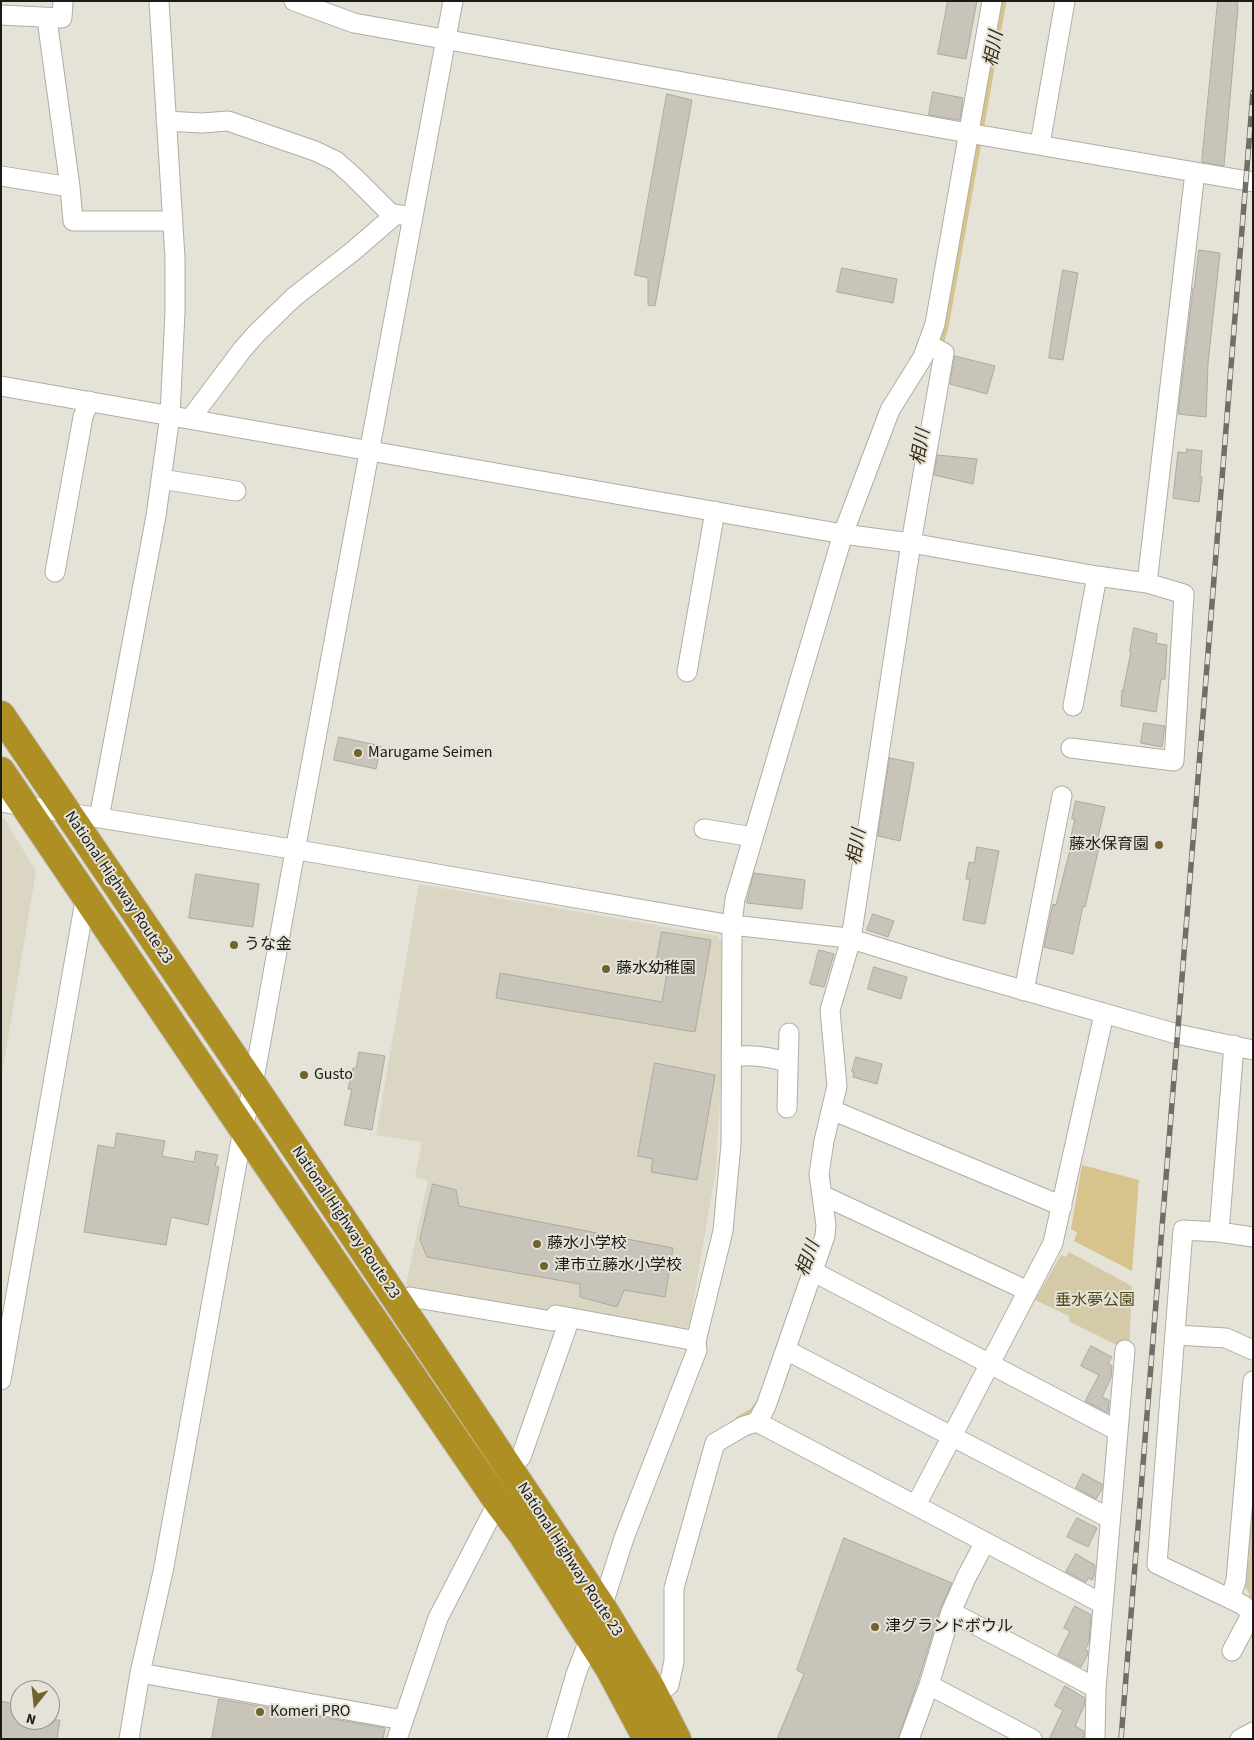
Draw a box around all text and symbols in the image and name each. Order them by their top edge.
water label: 相川 [981,29,1009,69]
water label: 相川 [909,428,935,466]
place label: Marugame Seimen [368,743,493,763]
marker: Marugame Seimen [352,747,364,759]
street label: National Highway Route 23 [60,808,176,968]
water label: 相川 [845,828,871,866]
place label: 藤水保育園 [1069,835,1149,855]
marker: 藤水保育園 [1153,839,1165,851]
place label: うな金 [244,935,292,955]
marker: うな金 [228,939,240,951]
place label: 藤水幼稚園 [616,959,696,979]
marker: 藤水幼稚園 [600,963,612,975]
place label: Gusto [314,1065,353,1085]
marker: Gusto [298,1069,310,1081]
street label: National Highway Route 23 [287,1143,403,1303]
place label: 藤水小学校 [547,1234,627,1254]
marker: 藤水小学校 [531,1238,543,1250]
water label: 相川 [793,1238,825,1280]
place label: 津市立藤水小学校 [554,1256,682,1276]
marker: 津市立藤水小学校 [538,1260,550,1272]
park label: 垂水夢公園 [1055,1291,1135,1311]
street label: National Highway Route 23 [512,1479,626,1641]
place label: 津グランドボウル [885,1617,1013,1637]
marker: 津グランドボウル [869,1621,881,1633]
north arrow [10,1680,60,1730]
place label: Komeri PRO [270,1702,350,1722]
marker: Komeri PRO [254,1706,266,1718]
text: N [24,1708,38,1729]

